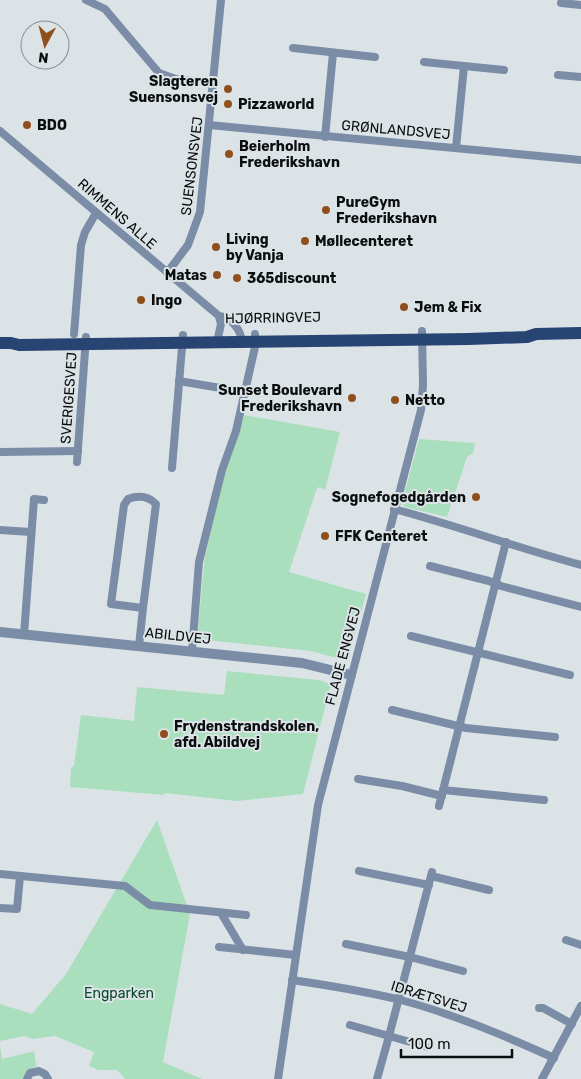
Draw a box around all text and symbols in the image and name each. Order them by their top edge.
north arrow [20,20,70,70]
text: N [37,48,50,66]
place label: Slagteren Suensonsvej [129,73,218,106]
marker: Slagteren Suensonsvej [222,83,234,95]
place label: Pizzaworld [238,96,315,113]
marker: Pizzaworld [222,98,234,110]
street label: SUENSONSVEJ [177,116,207,216]
place label: BDO [37,117,67,134]
street label: GRØNLANDSVEJ [341,117,451,143]
marker: BDO [21,119,33,131]
place label: Beierholm Frederikshavn [239,138,340,171]
marker: Beierholm Frederikshavn [223,148,235,160]
street label: RIMMENS ALLE [74,175,160,253]
place label: PureGym Frederikshavn [336,194,437,227]
marker: PureGym Frederikshavn [320,204,332,216]
place label: Living by Vanja [226,231,284,264]
place label: Møllecenteret [315,233,413,250]
marker: Møllecenteret [299,235,311,247]
marker: Living by Vanja [210,241,222,253]
place label: Matas [165,267,207,284]
marker: Matas [211,269,223,281]
place label: 365discount [247,270,337,287]
marker: 365discount [231,272,243,284]
place label: Ingo [151,292,182,309]
marker: Ingo [135,294,147,306]
place label: Jem & Fix [414,299,483,316]
marker: Jem & Fix [398,301,410,313]
street label: HJØRRINGVEJ [225,309,321,327]
street label: SVERIGESVEJ [57,352,81,444]
place label: Sunset Boulevard Frederikshavn [218,382,342,415]
marker: Sunset Boulevard Frederikshavn [346,392,358,404]
place label: Netto [405,392,445,409]
marker: Netto [389,394,401,406]
place label: Sognefogedgården [332,489,466,506]
marker: Sognefogedgården [470,491,482,503]
place label: FFK Centeret [335,528,428,545]
marker: FFK Centeret [319,530,331,542]
street label: FLADE ENGVEJ [322,605,364,707]
street label: ABILDVEJ [144,624,212,648]
place label: Frydenstrandskolen, afd. Abildvej [174,718,319,751]
marker: Frydenstrandskolen, afd. Abildvej [158,728,170,740]
street label: IDRÆTSVEJ [389,977,469,1017]
park label: Engparken [84,985,154,1002]
scale bar [401,1026,512,1058]
text: 100 m [408,1035,450,1053]

